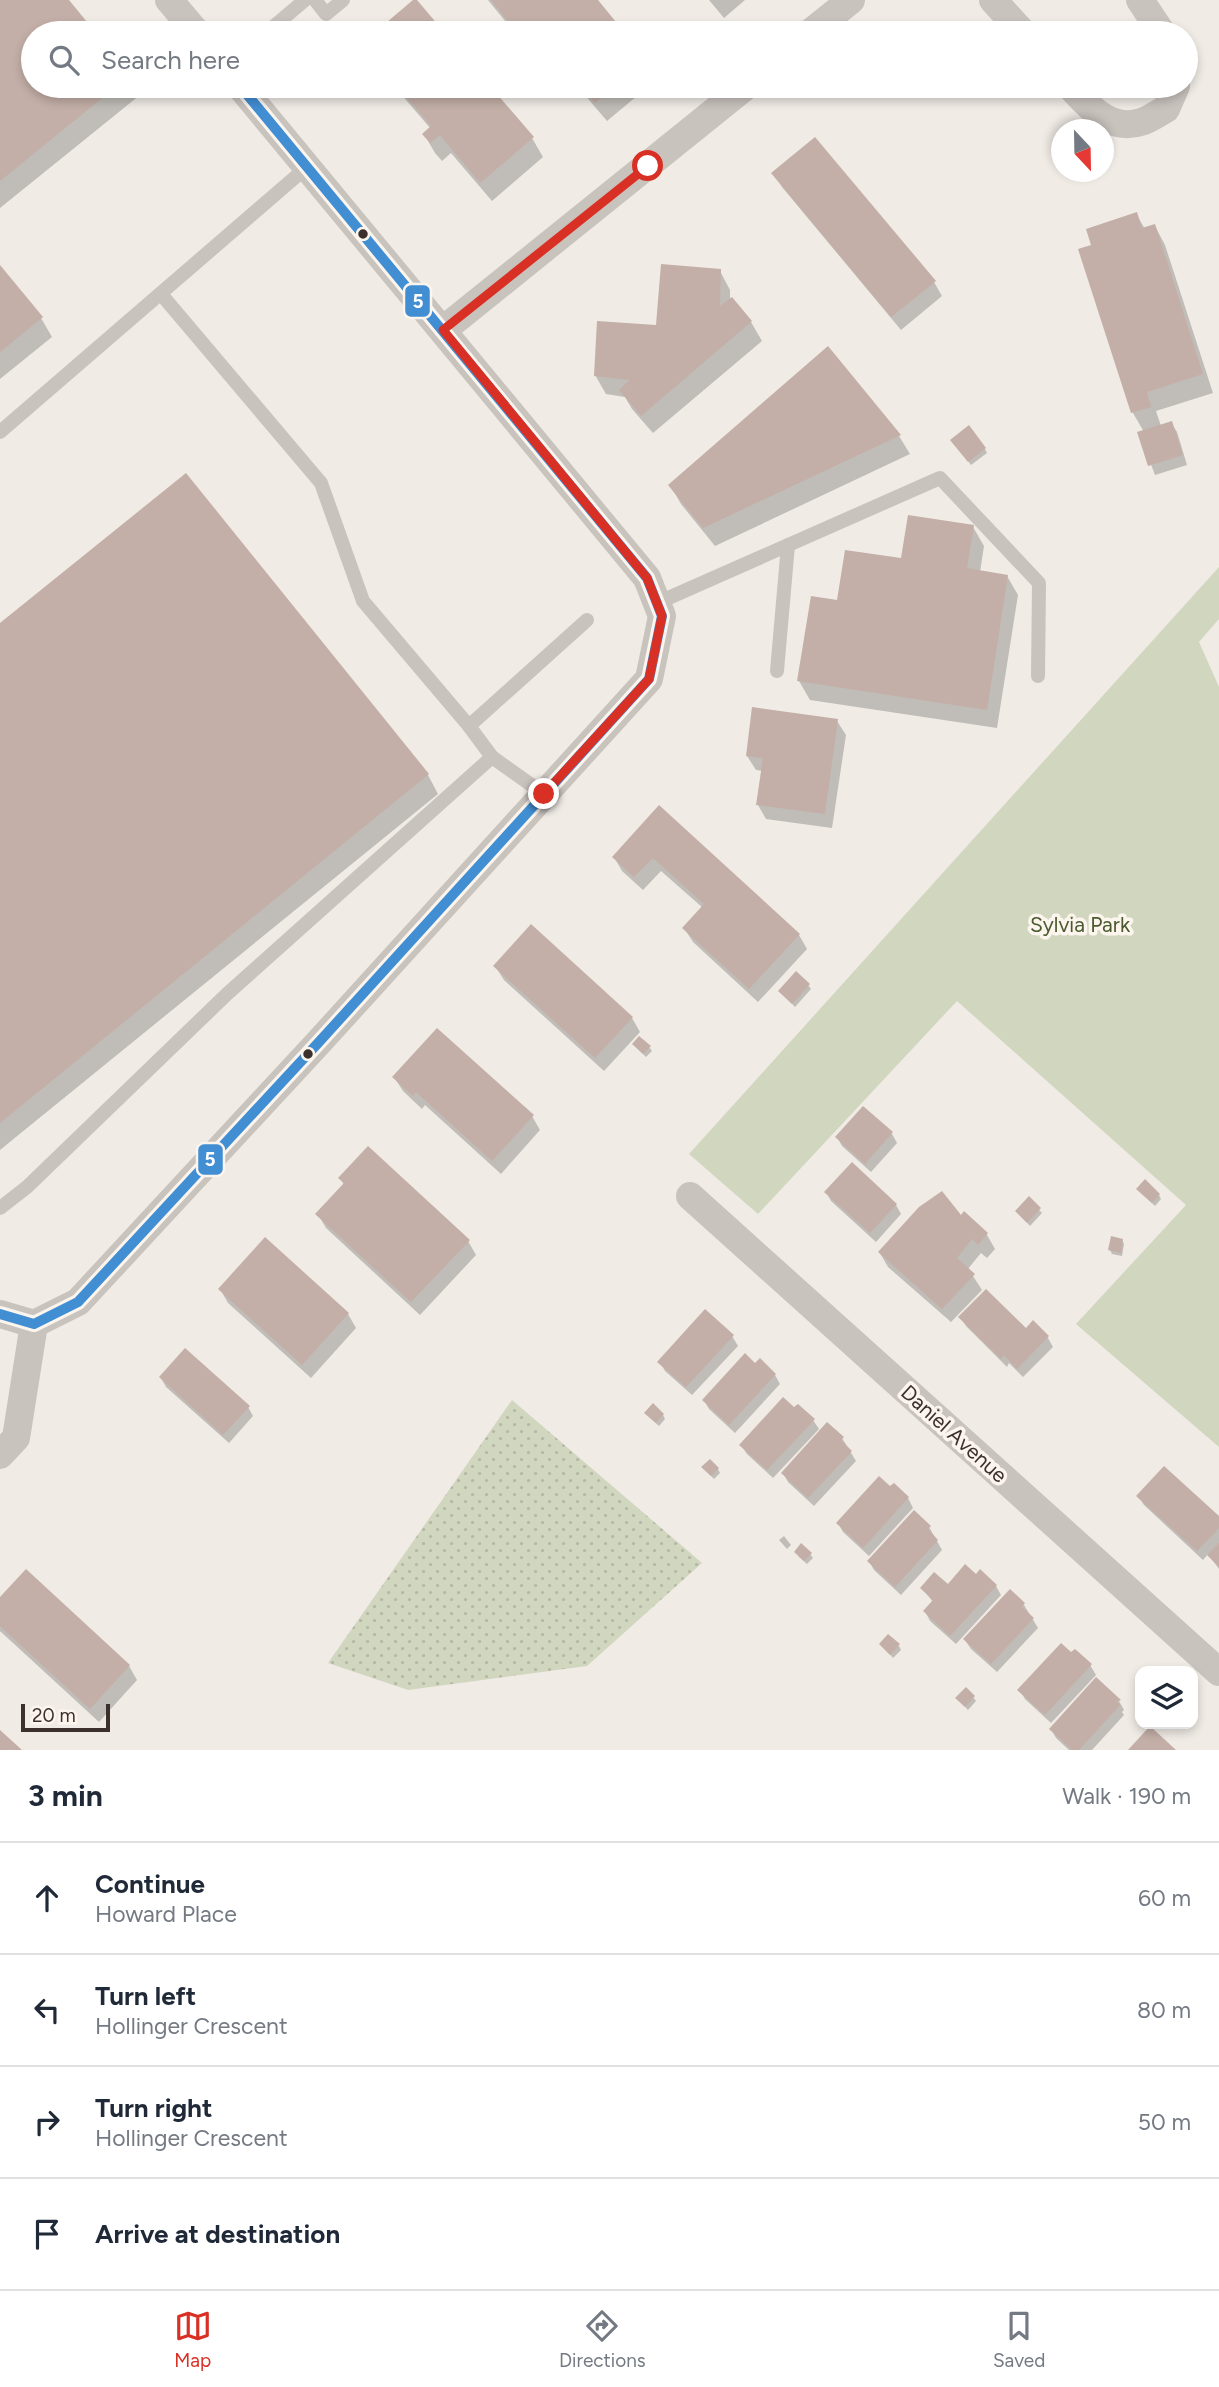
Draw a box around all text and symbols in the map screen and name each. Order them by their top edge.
search box [21,21,1198,98]
icon: search [45,41,83,79]
text: Search here [101,44,240,76]
north arrow [1051,119,1114,182]
route start [632,150,663,181]
unlabelled marker [356,227,370,241]
line badge: 5 [404,284,431,318]
text: 5 [412,290,424,313]
route end [528,778,559,809]
park label: Sylvia Park [1030,912,1131,937]
unlabelled marker [301,1047,315,1061]
line badge: 5 [197,1143,224,1176]
text: 5 [204,1148,216,1171]
street label: Daniel Avenue [896,1379,1013,1488]
map controls [1135,1666,1198,1729]
button: layers [1135,1666,1198,1729]
scale bar [21,1701,110,1733]
text: 20 m [32,1704,76,1727]
text: 3 min [28,1777,103,1814]
text: Walk · 190 m [1062,1782,1191,1810]
text: Continue [95,1868,205,1900]
icon: ahead [28,1879,66,1917]
text: 60 m [1138,1884,1191,1912]
text: Howard Place [95,1900,237,1928]
text: Turn left [95,1980,196,2012]
icon: left [28,1991,66,2029]
text: 80 m [1137,1996,1191,2024]
text: Hollinger Crescent [95,2012,288,2040]
text: Turn right [95,2092,212,2124]
icon: right [28,2103,66,2141]
text: 50 m [1138,2108,1191,2136]
text: Hollinger Crescent [95,2124,288,2152]
icon: arrive [28,2215,66,2253]
text: Arrive at destination [95,2218,340,2250]
tab: Map [174,2307,212,2372]
tab: Directions [559,2307,646,2372]
tab: Saved [993,2307,1045,2372]

